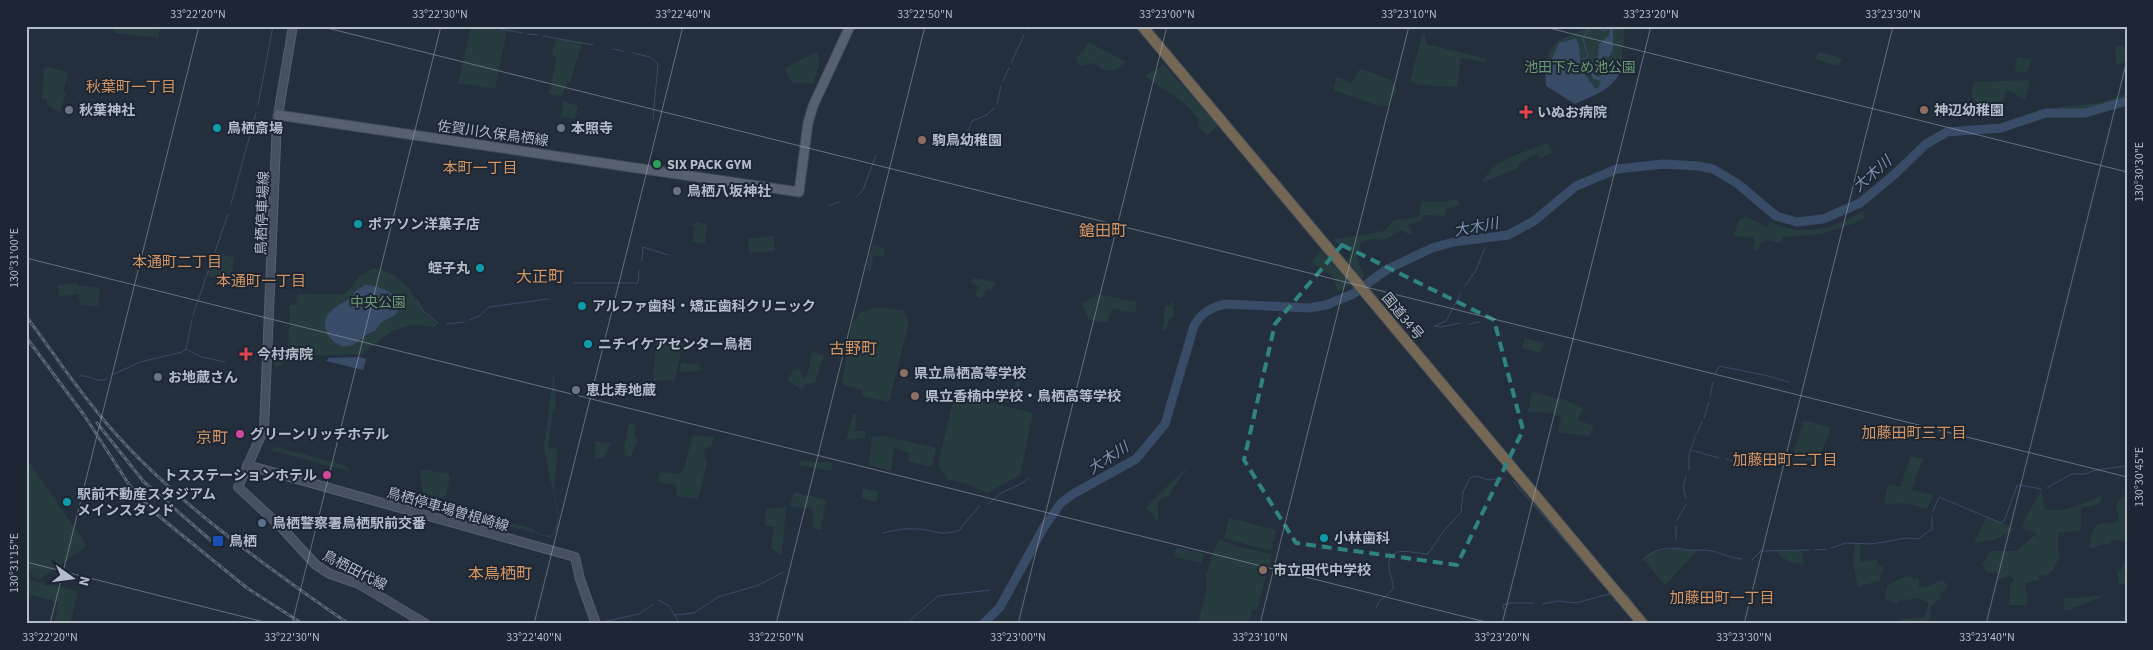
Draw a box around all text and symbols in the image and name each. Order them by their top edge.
text: 33°22'20"N [170,6,226,23]
text: 33°22'30"N [412,6,468,23]
text: 33°22'40"N [655,6,711,23]
text: 33°22'50"N [897,6,953,23]
text: 33°23'00"N [1139,6,1195,23]
text: 33°23'10"N [1381,6,1437,23]
text: 33°23'20"N [1623,6,1679,23]
text: 33°23'30"N [1865,6,1921,23]
park label: 池田下ため池公園 [1524,58,1636,78]
district label: 秋葉町一丁目 [86,77,176,98]
place label: 秋葉神社 [79,101,135,121]
place label: 神辺幼稚園 [1934,101,2004,121]
place label: いぬお病院 [1537,103,1607,123]
marker: 秋葉神社 [63,104,75,116]
marker: 神辺幼稚園 [1918,104,1930,116]
marker: いぬお病院 [1519,105,1533,119]
street label: 佐賀川久保鳥栖線 [436,116,550,152]
place label: 鳥栖斎場 [227,119,283,139]
place label: 本照寺 [571,119,613,139]
marker: 鳥栖斎場 [211,122,223,134]
marker: 本照寺 [555,122,567,134]
place label: 駒鳥幼稚園 [932,131,1002,151]
marker: 駒鳥幼稚園 [916,134,928,146]
text: 130°30'30"E [2131,142,2148,202]
water label: 大木川 [1848,150,1898,197]
place label: SIX PACK GYM [667,155,752,175]
district label: 本町一丁目 [442,158,518,179]
marker: SIX PACK GYM [651,158,663,170]
street label: 鳥栖停車場線 [252,171,274,255]
place label: 鳥栖八坂神社 [687,182,771,202]
marker: 鳥栖八坂神社 [671,185,683,197]
water label: 大木川 [1452,213,1502,242]
place label: ポアソン洋菓子店 [368,215,480,235]
marker: ポアソン洋菓子店 [352,218,364,230]
district label: 鎗田町 [1079,220,1127,242]
text: 130°31'00"E [6,228,23,288]
district label: 本通町二丁目 [132,252,222,273]
place label: 蛭子丸 [428,259,470,279]
marker: 蛭子丸 [474,262,486,274]
district label: 大正町 [516,266,564,288]
district label: 本通町一丁目 [216,271,306,292]
street label: 国道34号 [1377,289,1428,344]
park label: 中央公園 [350,293,406,313]
place label: アルファ歯科・矯正歯科クリニック [592,297,816,317]
marker: アルファ歯科・矯正歯科クリニック [576,300,588,312]
place label: ニチイケアセンター鳥栖 [598,335,752,355]
marker: ニチイケアセンター鳥栖 [582,338,594,350]
district label: 古野町 [829,338,877,360]
place label: 今村病院 [257,345,313,365]
marker: 今村病院 [239,347,253,361]
place label: 県立鳥栖高等学校 [914,364,1026,384]
marker: 県立鳥栖高等学校 [898,367,910,379]
place label: お地蔵さん [168,368,238,388]
marker: お地蔵さん [152,371,164,383]
place label: 恵比寿地蔵 [586,381,656,401]
marker: 恵比寿地蔵 [570,384,582,396]
place label: 県立香楠中学校・鳥栖高等学校 [925,387,1121,407]
marker: 県立香楠中学校・鳥栖高等学校 [909,390,921,402]
district label: 加藤田町三丁目 [1861,423,1967,444]
place label: グリーンリッチホテル [250,425,389,445]
district label: 京町 [196,427,228,449]
marker: グリーンリッチホテル [234,428,246,440]
water label: 大木川 [1084,436,1135,479]
text: 130°30'45"E [2131,447,2148,507]
district label: 加藤田町二丁目 [1732,450,1838,471]
place label: トスステーションホテル [163,466,317,486]
marker: トスステーションホテル [321,469,333,481]
street label: 鳥栖停車場曽根崎線 [384,483,511,537]
place label: 駅前不動産スタジアム メインスタンド [77,485,216,521]
marker: 駅前不動産スタジアム メインスタンド [61,496,73,508]
place label: 鳥栖警察署鳥栖駅前交番 [272,514,426,534]
marker: 鳥栖警察署鳥栖駅前交番 [256,517,268,529]
place label: 小林歯科 [1334,529,1390,549]
place label: 鳥栖 [229,532,257,552]
marker: 小林歯科 [1318,532,1330,544]
text: 130°31'15"E [6,533,23,593]
marker: 鳥栖 [211,534,225,548]
street label: 鳥栖田代線 [319,546,390,596]
north arrow [48,552,98,602]
place label: 市立田代中学校 [1273,561,1371,581]
district label: 本鳥栖町 [468,563,532,585]
marker: 市立田代中学校 [1257,564,1269,576]
text: N [73,574,94,588]
district label: 加藤田町一丁目 [1669,588,1775,609]
text: 33°22'20"N [22,629,78,646]
text: 33°22'30"N [264,629,320,646]
text: 33°22'40"N [506,629,562,646]
text: 33°22'50"N [748,629,804,646]
text: 33°23'00"N [990,629,1046,646]
text: 33°23'10"N [1232,629,1288,646]
text: 33°23'20"N [1474,629,1530,646]
text: 33°23'30"N [1716,629,1772,646]
text: 33°23'40"N [1959,629,2015,646]

